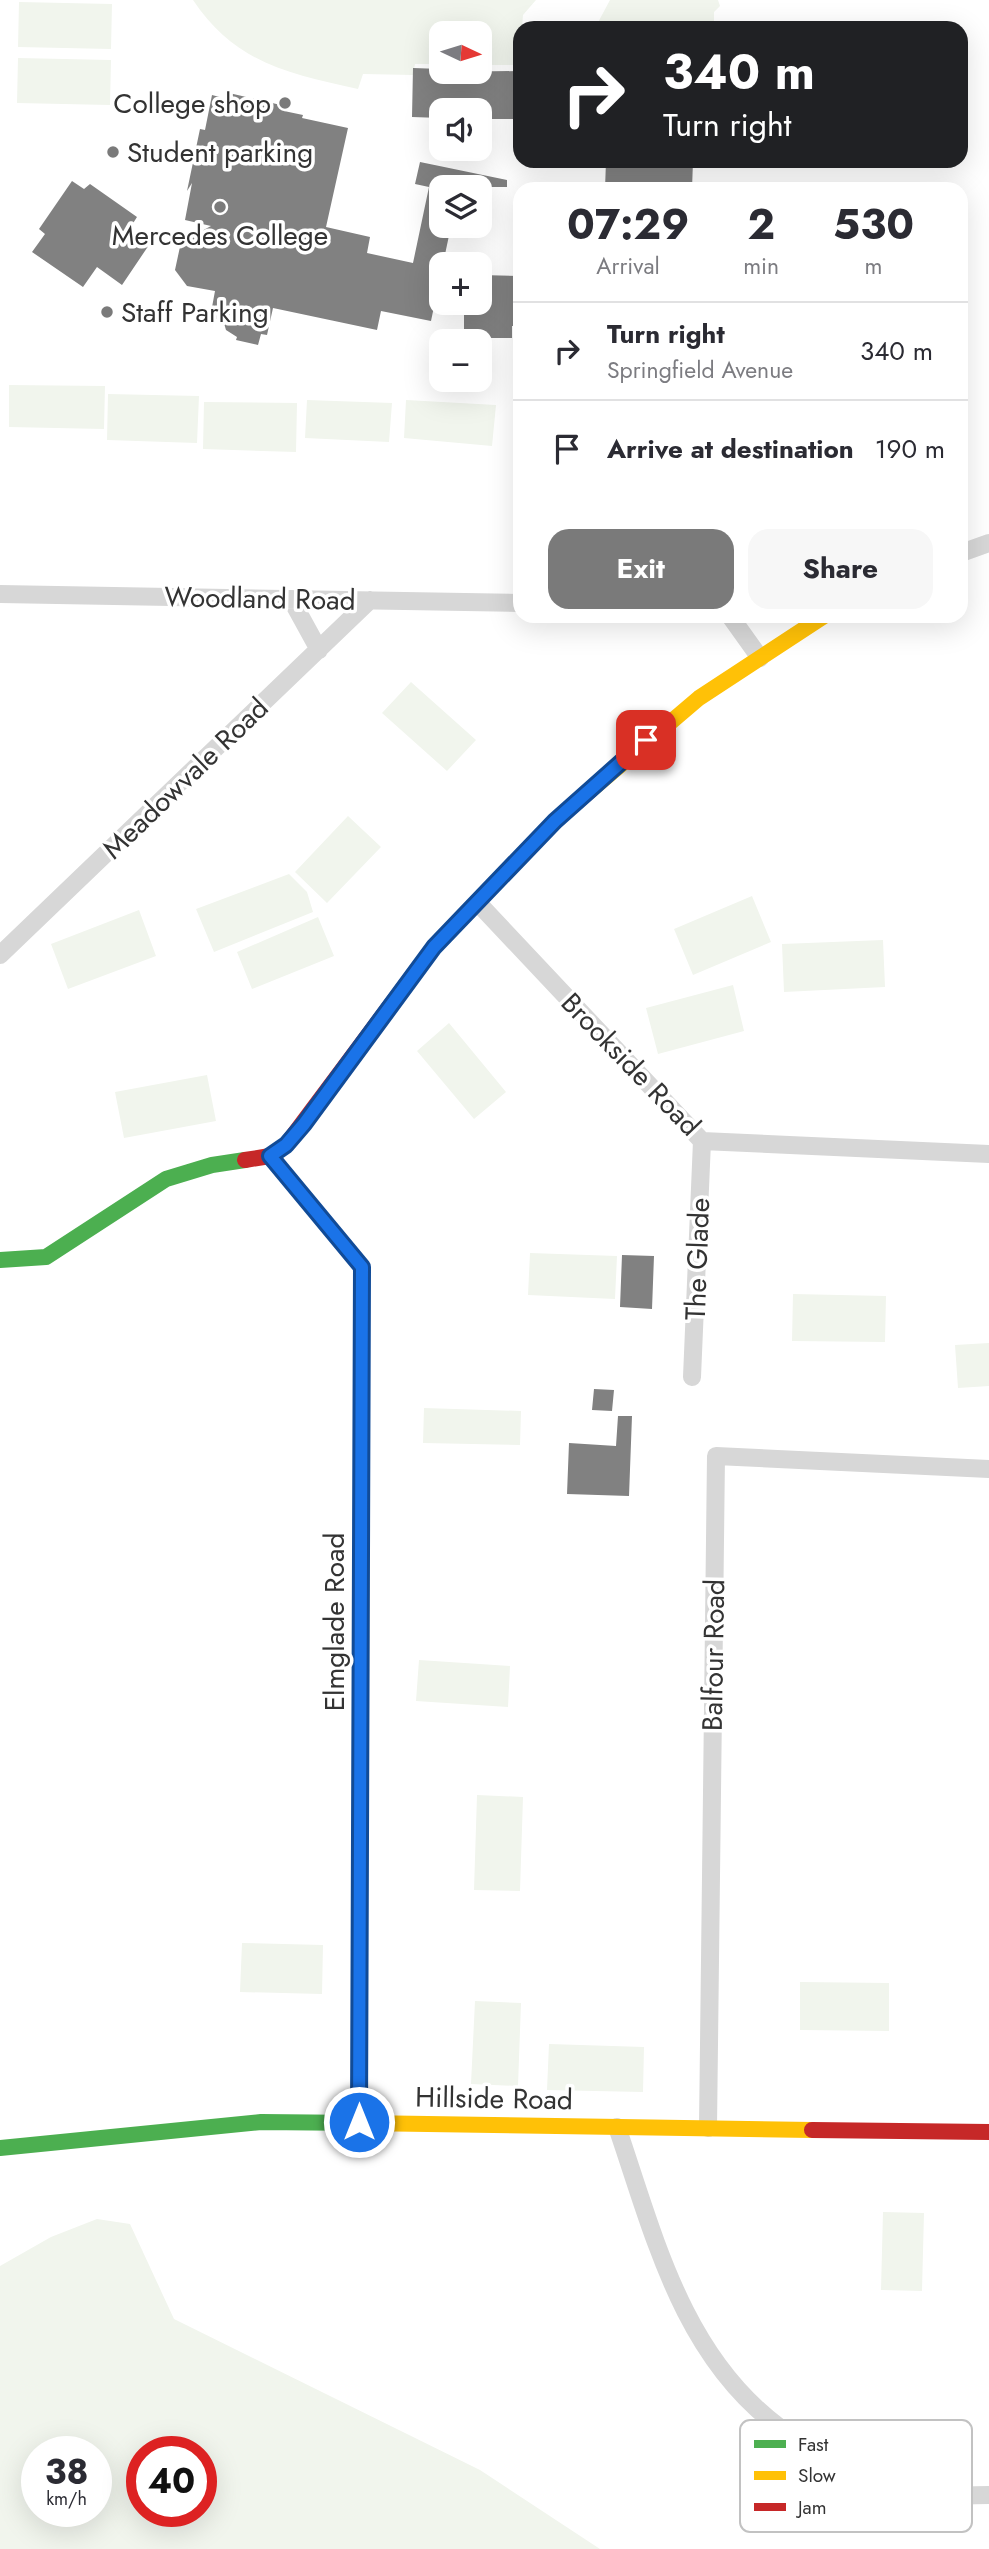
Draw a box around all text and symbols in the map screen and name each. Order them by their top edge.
north arrow [429,21,492,84]
map controls [429,21,492,392]
text: 340 m [663,37,815,107]
icon: right [548,49,639,140]
place label: College shop [113,83,271,124]
marker: College shop [277,95,293,111]
button: sound [429,98,492,161]
text: Turn right [663,102,792,148]
place label: Student parking [127,132,313,173]
marker: Student parking [105,144,121,160]
button: layers [429,175,492,238]
text: 07:29 [567,194,689,255]
text: 2 [747,194,775,255]
text: 530 [833,194,914,255]
marker: Mercedes College [212,199,228,215]
place label: Mercedes College [112,215,328,256]
text: Arrival [596,249,660,283]
text: min [743,249,779,283]
text: m [865,249,883,283]
button: + [429,252,492,315]
place label: Staff Parking [121,292,269,333]
marker: Staff Parking [99,304,115,320]
text: Turn right [607,315,725,353]
button: − [429,329,492,392]
icon: right [548,332,586,370]
text: 340 m [860,332,933,370]
text: Springfield Avenue [607,353,793,387]
icon: arrive [548,430,586,468]
text: Arrive at destination [607,430,854,468]
text: 190 m [875,430,945,468]
button: Exit [548,529,734,609]
button: Share [748,529,933,609]
street label: Woodland Road [164,576,356,621]
street label: Meadowvale Road [93,688,278,868]
pin [616,710,676,770]
icon: arrive [627,721,665,759]
street label: Brookside Road [551,983,710,1145]
street label: The Glade [675,1197,720,1321]
street label: Elmglade Road [314,1533,355,1711]
street label: Balfour Road [692,1579,735,1731]
street label: Hillside Road [415,2077,573,2120]
position arrow [322,2085,396,2159]
legend [740,2420,972,2532]
text: Fast [798,2431,829,2458]
speed limit sign: 40 [126,2436,217,2527]
text: 38 [45,2447,88,2497]
text: Slow [798,2462,836,2489]
text: km/h [46,2486,87,2512]
text: Jam [795,2494,827,2521]

